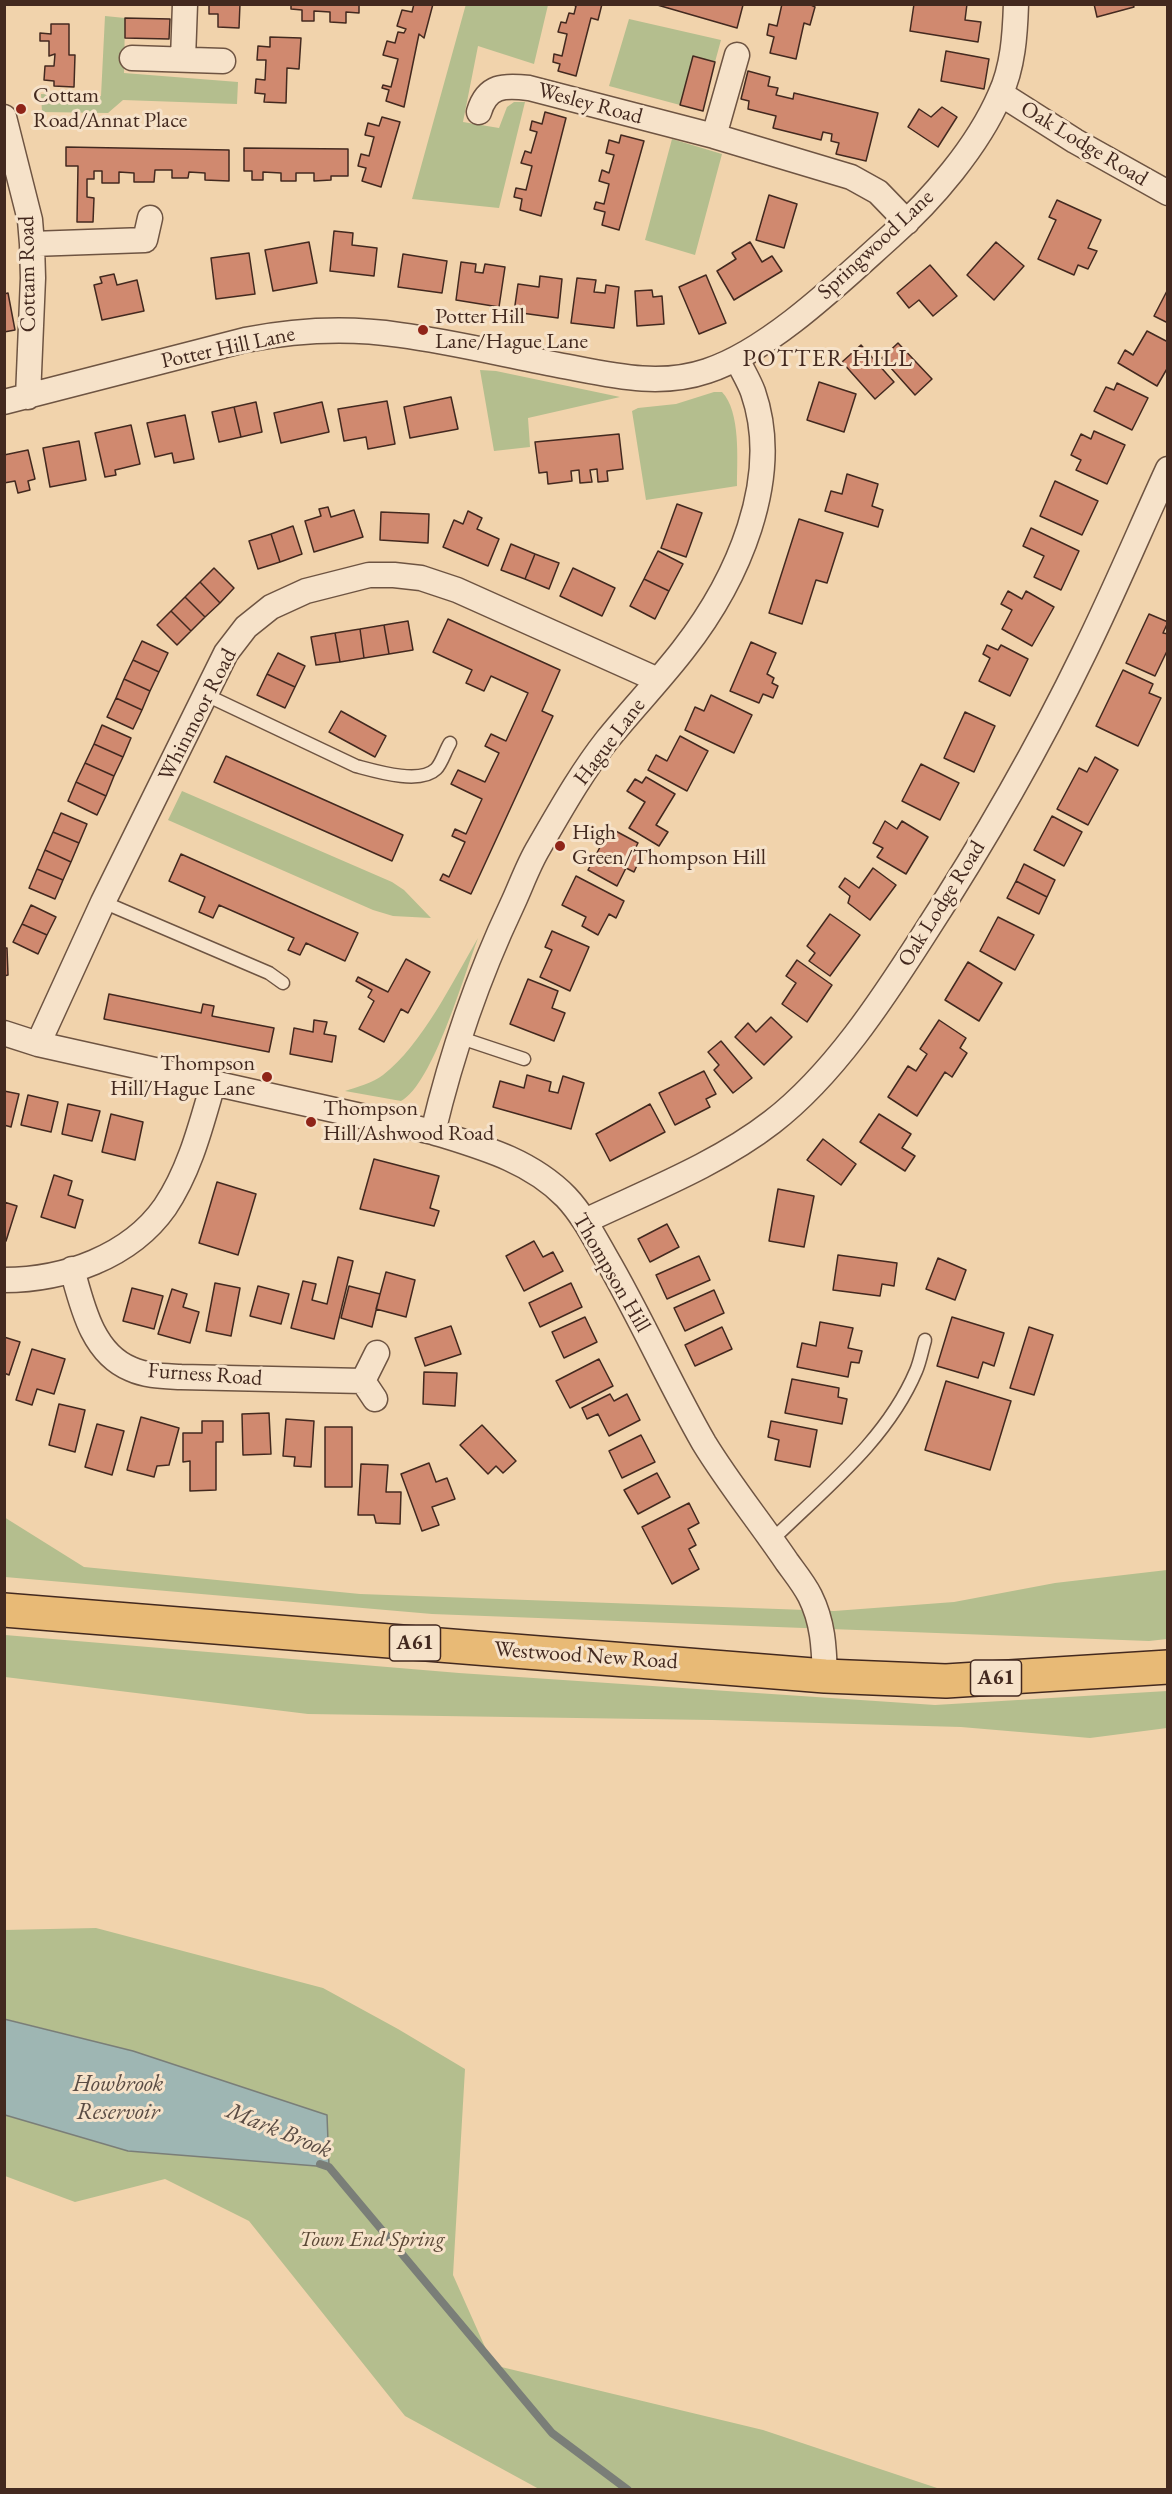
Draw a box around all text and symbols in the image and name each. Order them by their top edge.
street label: Wesley Road [535,77,645,131]
place label: Cottam Road/Annat Place [33,83,187,134]
street label: Oak Lodge Road [1016,96,1152,192]
marker: Cottam Road/Annat Place [14,102,28,116]
street label: Springwood Lane [812,184,940,306]
street label: Cottam Road [14,215,42,333]
place label: Potter Hill Lane/Hague Lane [435,304,588,356]
street label: Potter Hill Lane [159,321,297,375]
marker: Potter Hill Lane/Hague Lane [416,323,430,337]
district label: POTTER HILL [743,345,913,373]
street label: Whinmoor Road [153,644,243,786]
street label: Hague Lane [569,693,651,791]
place label: High Green/Thompson Hill [572,820,766,872]
street label: Oak Lodge Road [893,836,991,972]
marker: High Green/Thompson Hill [553,839,567,853]
place label: Thompson Hill/Hague Lane [110,1051,255,1102]
marker: Thompson Hill/Hague Lane [260,1070,274,1084]
place label: Thompson Hill/Ashwood Road [323,1096,494,1148]
marker: Thompson Hill/Ashwood Road [304,1115,318,1129]
street label: Thompson Hill [566,1209,656,1337]
street label: Furness Road [147,1358,263,1392]
road number: A61 [390,1625,440,1661]
street label: Westwood New Road [493,1636,679,1676]
road number: A61 [970,1660,1022,1696]
water label: Howbrook Reservoir [73,2070,163,2126]
water label: Mark Brook [222,2097,336,2165]
park label: Town End Spring [299,2227,445,2253]

